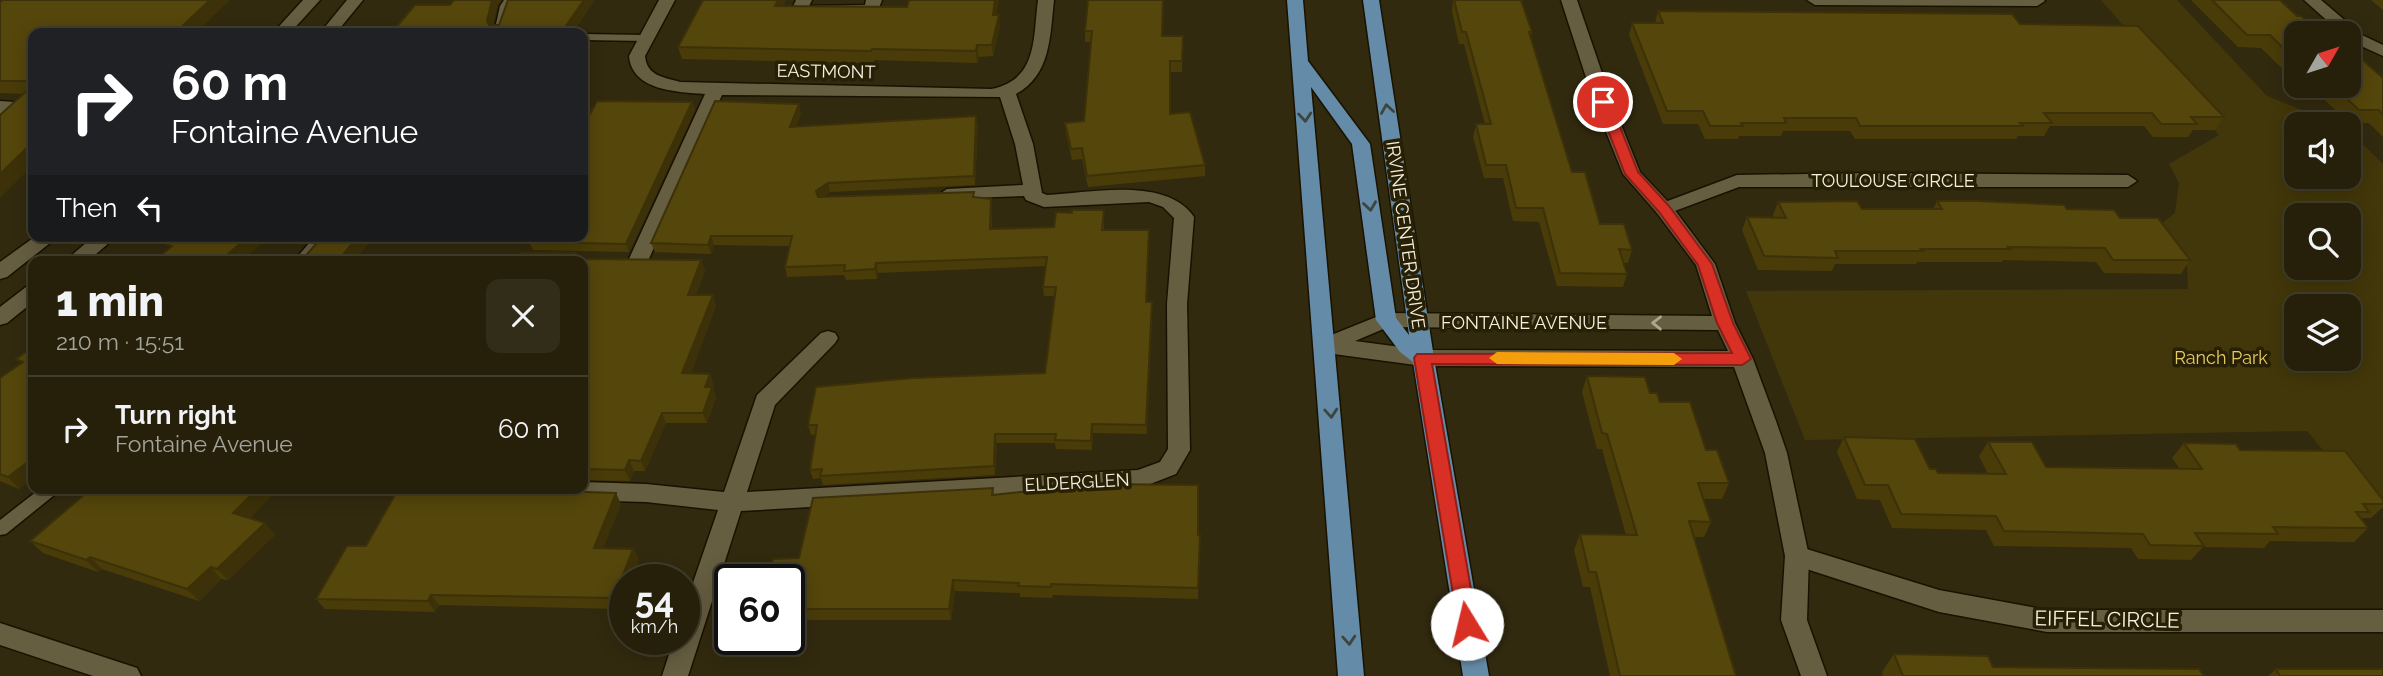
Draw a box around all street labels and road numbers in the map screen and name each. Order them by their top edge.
street label: EASTMONT [776,60,876,82]
street label: IRVINE CENTER DRIVE [1382,140,1430,330]
street label: TOULOUSE CIRCLE [1811,170,1975,191]
street label: FONTAINE AVENUE [1441,312,1607,333]
street label: ELDERGLEN [1024,469,1130,495]
street label: EIFFEL CIRCLE [2034,605,2180,633]

